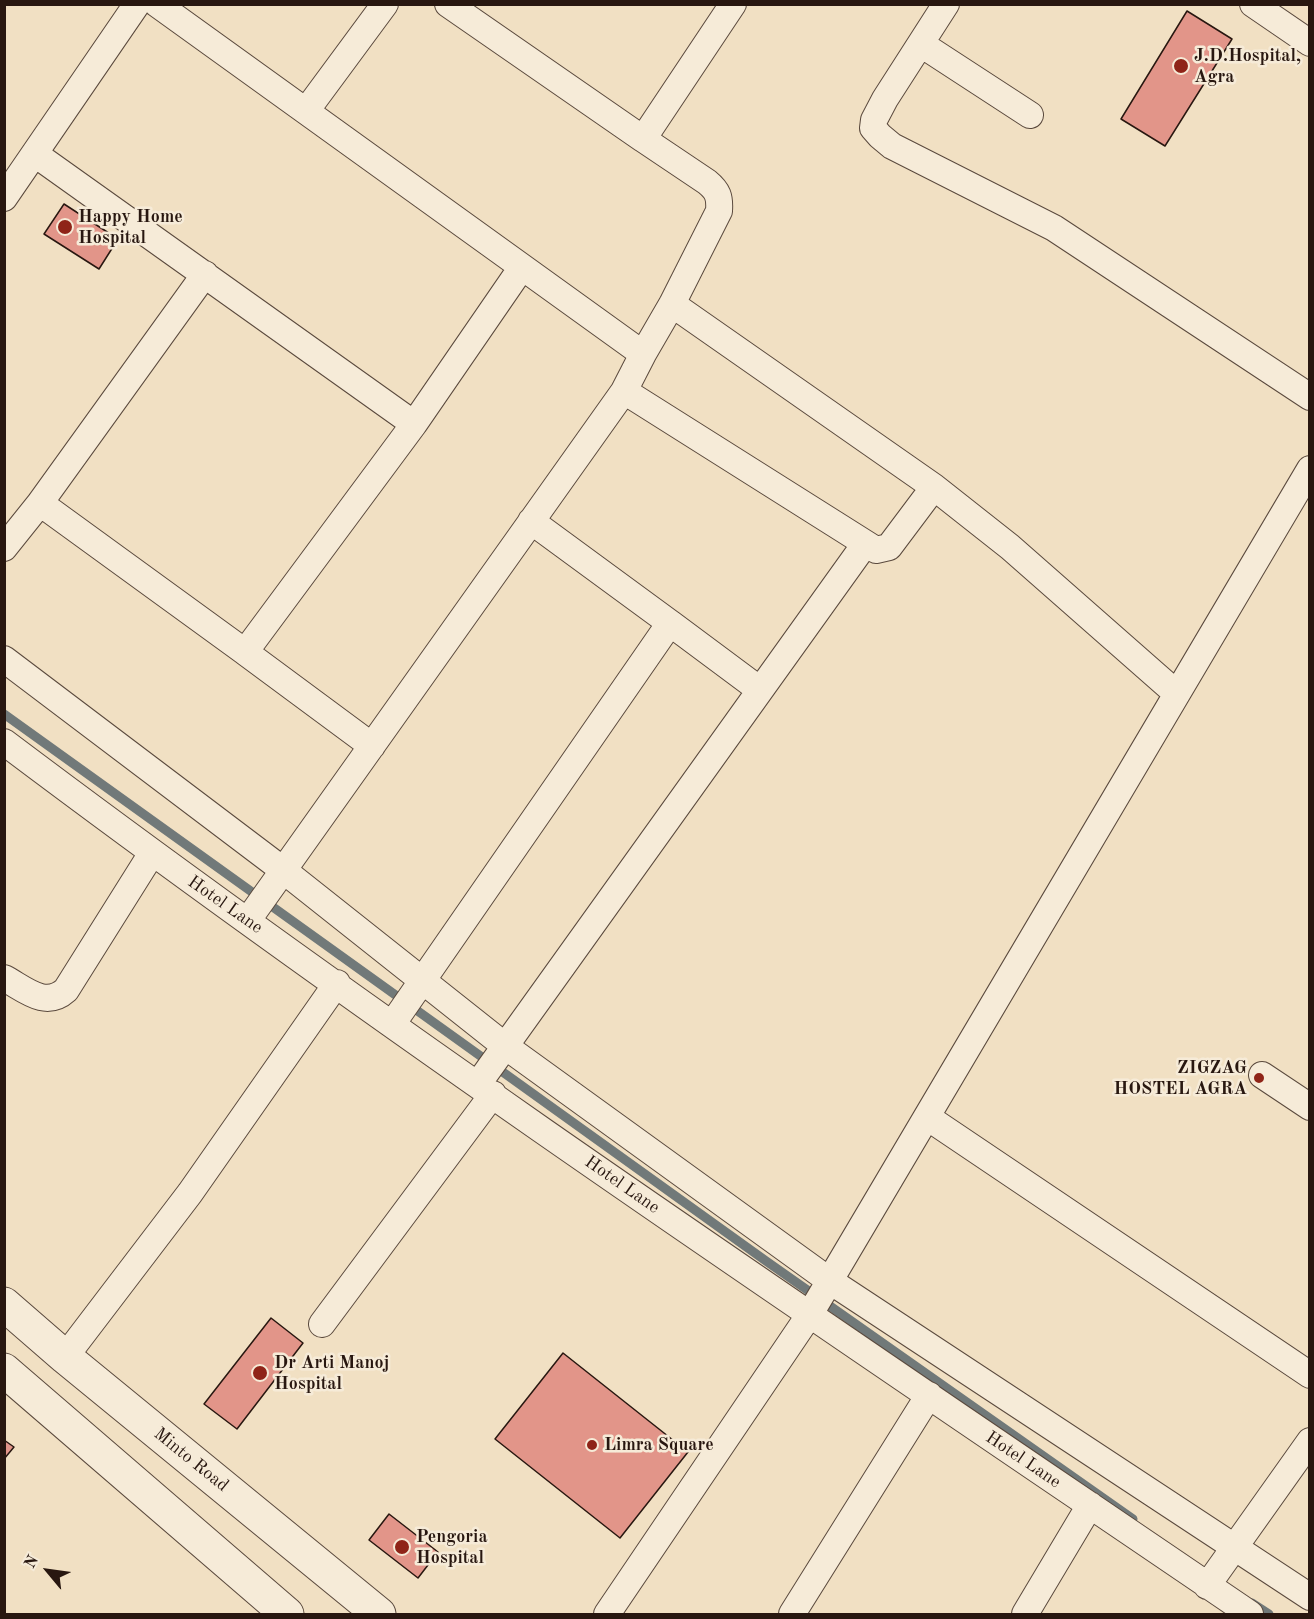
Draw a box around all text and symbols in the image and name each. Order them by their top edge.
place label: J.D.Hospital, Agra [1194,45,1301,88]
marker: J.D.Hospital, Agra [1172,57,1190,75]
place label: Happy Home Hospital [78,206,183,248]
marker: Happy Home Hospital [56,218,74,236]
street label: Hotel Lane [183,871,267,939]
place label: ZIGZAG HOSTEL AGRA [1113,1057,1247,1100]
marker: ZIGZAG HOSTEL AGRA [1252,1071,1266,1085]
street label: Hotel Lane [580,1151,664,1219]
place label: Dr Arti Manoj Hospital [274,1352,389,1394]
marker: Dr Arti Manoj Hospital [251,1364,269,1382]
street label: Minto Road [149,1423,233,1497]
street label: Hotel Lane [981,1427,1065,1493]
place label: Limra Square [604,1434,714,1456]
marker: Limra Square [585,1438,599,1452]
place label: Pengoria Hospital [416,1526,488,1568]
marker: Pengoria Hospital [393,1538,411,1556]
north arrow [18,1541,78,1601]
text: N [22,1553,42,1572]

